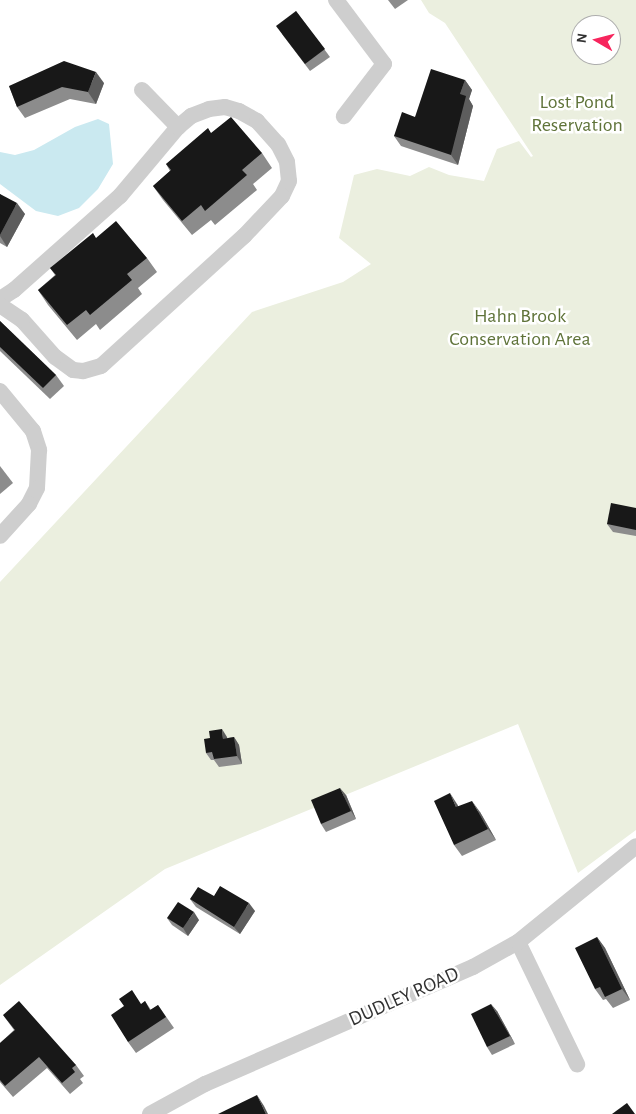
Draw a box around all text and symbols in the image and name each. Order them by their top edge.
north arrow [571,15,621,65]
text: N [575,32,590,44]
park label: Lost Pond Reservation [531,90,623,137]
park label: Hahn Brook Conservation Area [449,304,591,351]
street label: DUDLEY ROAD [345,962,463,1032]

